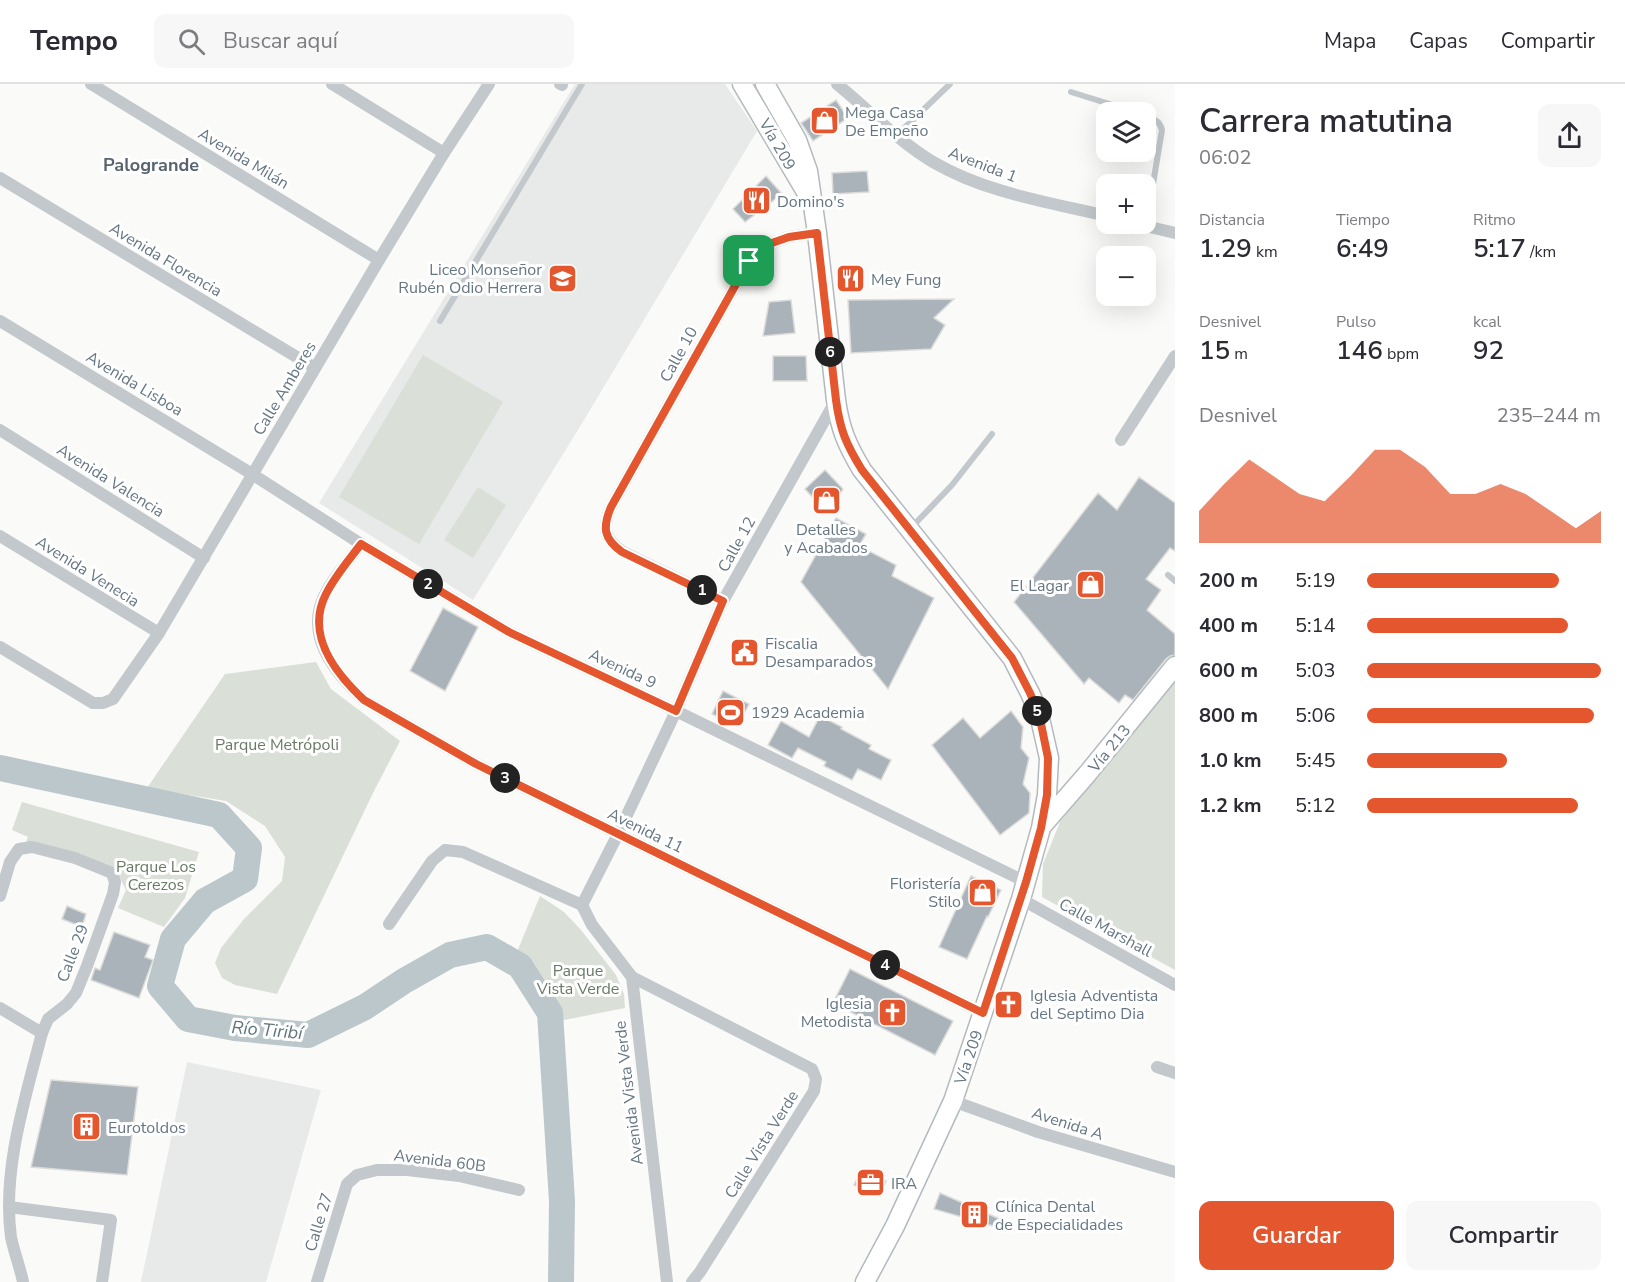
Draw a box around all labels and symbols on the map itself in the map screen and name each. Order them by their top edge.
place label: Mega Casa De Empeño [845,102,928,142]
shop icon: Mega Casa De Empeño [808,105,840,137]
street label: Vía 209 [753,114,801,174]
street label: Avenida Milán [194,123,293,195]
street label: Avenida 1 [945,142,1020,188]
district label: Palogrande [103,153,199,177]
restaurant icon: Domino's [740,185,772,217]
place label: Domino's [777,191,844,213]
street label: Avenida Florencia [105,218,226,302]
pin [723,235,774,286]
place label: Liceo Monseñor Rubén Odio Herrera [398,259,542,299]
school or university icon: Liceo Monseñor Rubén Odio Herrera [547,262,579,294]
restaurant icon: Mey Fung [834,263,866,295]
place label: Mey Fung [871,269,941,291]
street label: Calle 10 [655,323,703,386]
street label: Calle Amberes [248,337,322,440]
pin: 6 [815,337,845,367]
street label: Avenida Lisboa [82,346,187,421]
street label: Avenida Valencia [52,439,168,523]
shop icon: Detalles y Acabados [810,485,842,517]
street label: Calle 12 [713,513,761,576]
place label: Detalles y Acabados [784,519,868,559]
street label: Avenida Venecia [31,531,144,613]
pin: 2 [413,569,443,599]
shop icon: El Lagar [1074,569,1106,601]
pin: 1 [687,575,717,605]
place label: El Lagar [1010,575,1069,597]
place label: Fiscalia Desamparados [765,633,873,673]
public building icon: Fiscalia Desamparados [728,636,760,668]
street label: Avenida 9 [585,644,660,694]
sports icon: 1929 Academia [714,696,746,728]
pin: 5 [1022,696,1052,726]
place label: 1929 Academia [751,702,865,724]
street label: Vía 213 [1083,720,1136,778]
park label: Parque Metrópoli [215,734,339,756]
pin: 3 [490,763,520,793]
street label: Avenida 11 [604,803,687,859]
park label: Parque Los Cerezos [116,856,196,896]
place label: Floristería Stilo [890,873,961,913]
shop icon: Floristería Stilo [966,876,998,908]
street label: Calle Marshall [1055,893,1156,963]
street label: Calle 29 [52,921,94,985]
pin: 4 [870,950,900,980]
park label: Parque Vista Verde [536,960,619,1000]
place label: Iglesia Adventista del Septimo Dia [1030,985,1158,1025]
church icon: Iglesia Adventista del Septimo Dia [993,988,1025,1020]
place label: Iglesia Metodista [801,993,872,1033]
church icon: Iglesia Metodista [877,996,909,1028]
water label: Río Tiribí [231,1015,306,1045]
street label: Avenida Vista Verde [609,1019,649,1166]
street label: Vía 209 [949,1027,988,1088]
street label: Calle Vista Verde [720,1086,804,1203]
street label: Avenida A [1029,1102,1107,1146]
building icon: Eurotoldos [71,1111,103,1143]
place label: Eurotoldos [108,1117,186,1139]
street label: Avenida 60B [393,1144,487,1178]
office icon: IRA [854,1167,886,1199]
place label: IRA [891,1173,918,1195]
street label: Calle 27 [300,1190,338,1254]
place label: Clínica Dental de Especialidades [995,1196,1123,1236]
building icon: Clínica Dental de Especialidades [958,1199,990,1231]

